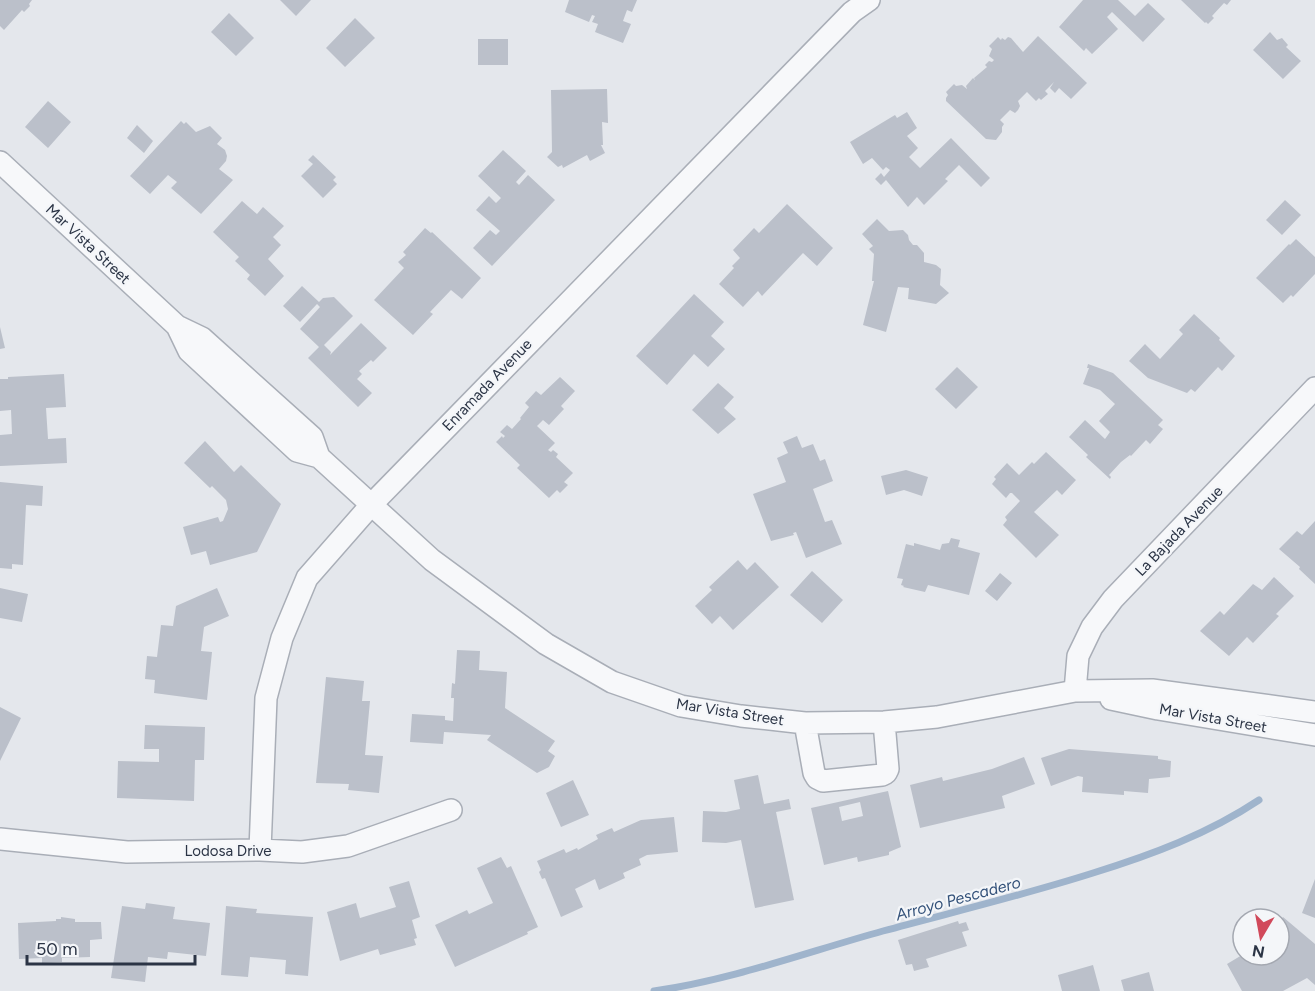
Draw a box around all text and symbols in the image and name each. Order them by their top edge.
street label: Mar Vista Street [42,200,134,288]
street label: Enramada Avenue [438,335,536,435]
street label: La Bajada Avenue [1131,482,1227,580]
street label: Mar Vista Street [675,695,786,729]
street label: Mar Vista Street [1158,700,1269,736]
street label: Lodosa Drive [184,842,272,860]
water label: Arroyo Pescadero [893,873,1023,925]
north arrow [1231,907,1291,967]
scale bar [27,928,195,966]
text: 50 m [36,938,78,960]
text: N [1251,941,1266,962]

